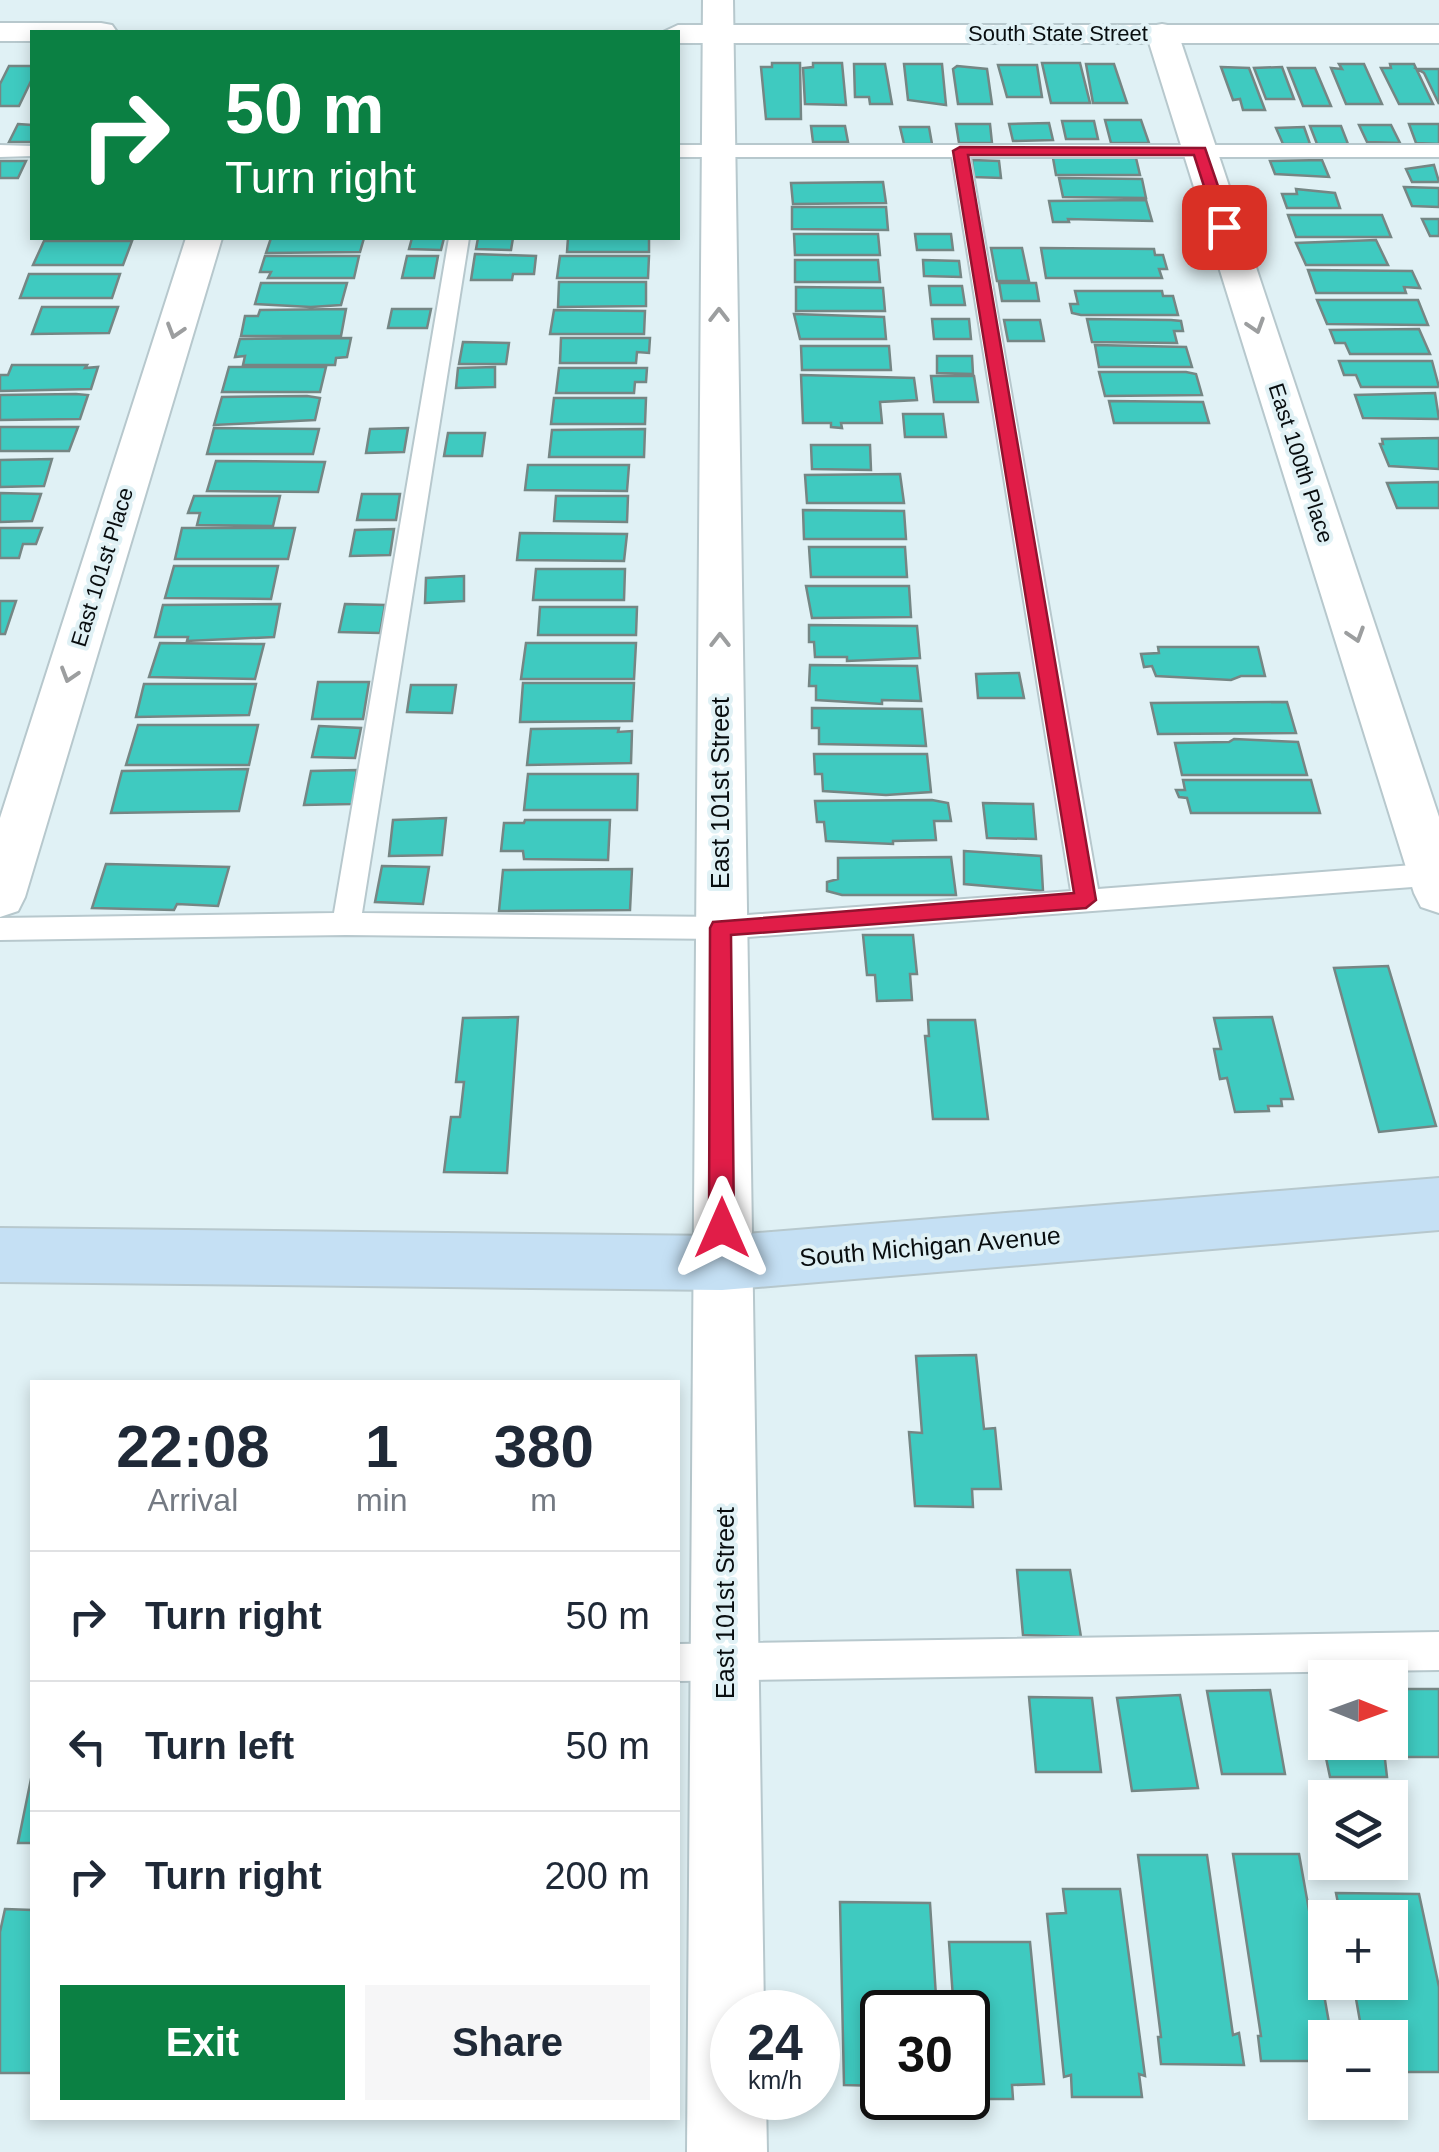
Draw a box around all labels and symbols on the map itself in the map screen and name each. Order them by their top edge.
street label: South State Street [968,21,1148,46]
pin [1182,185,1267,270]
one-way arrow [708,307,729,323]
one-way arrow [1245,316,1265,333]
one-way arrow [166,321,187,338]
street label: East 100th Place [1263,380,1339,546]
street label: East 101st Place [66,484,138,650]
one-way arrow [1344,626,1365,643]
one-way arrow [709,632,731,648]
one-way arrow [60,665,81,682]
street label: East 101st Street [706,697,734,889]
position arrow [670,1176,774,1280]
street label: South Michigan Avenue [798,1221,1062,1271]
street label: East 101st Street [711,1507,739,1699]
north arrow [1308,1660,1408,1760]
speed limit sign: 30 [860,1990,990,2120]

